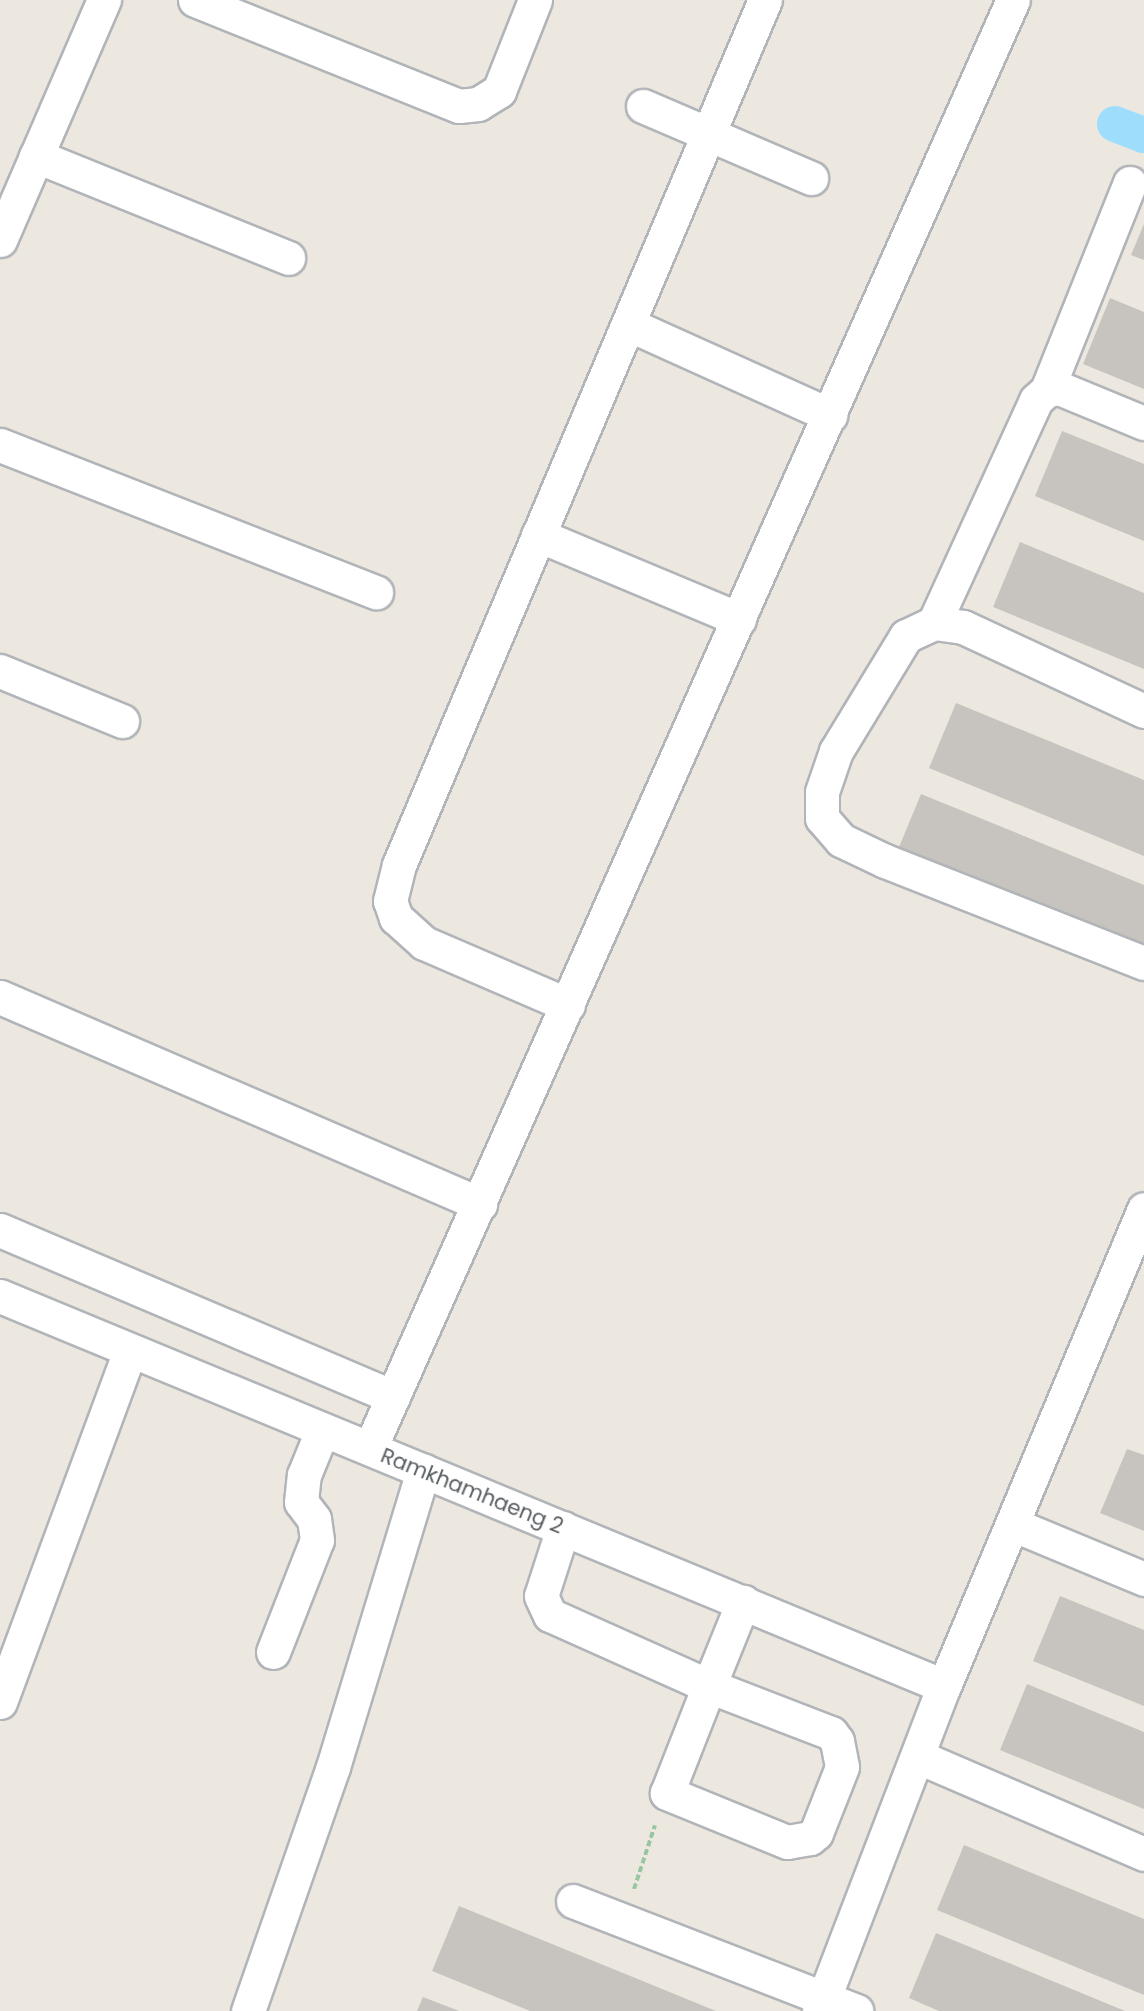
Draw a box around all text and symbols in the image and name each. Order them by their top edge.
street label: Ramkhamhaeng 2 [377,1443,567,1539]

